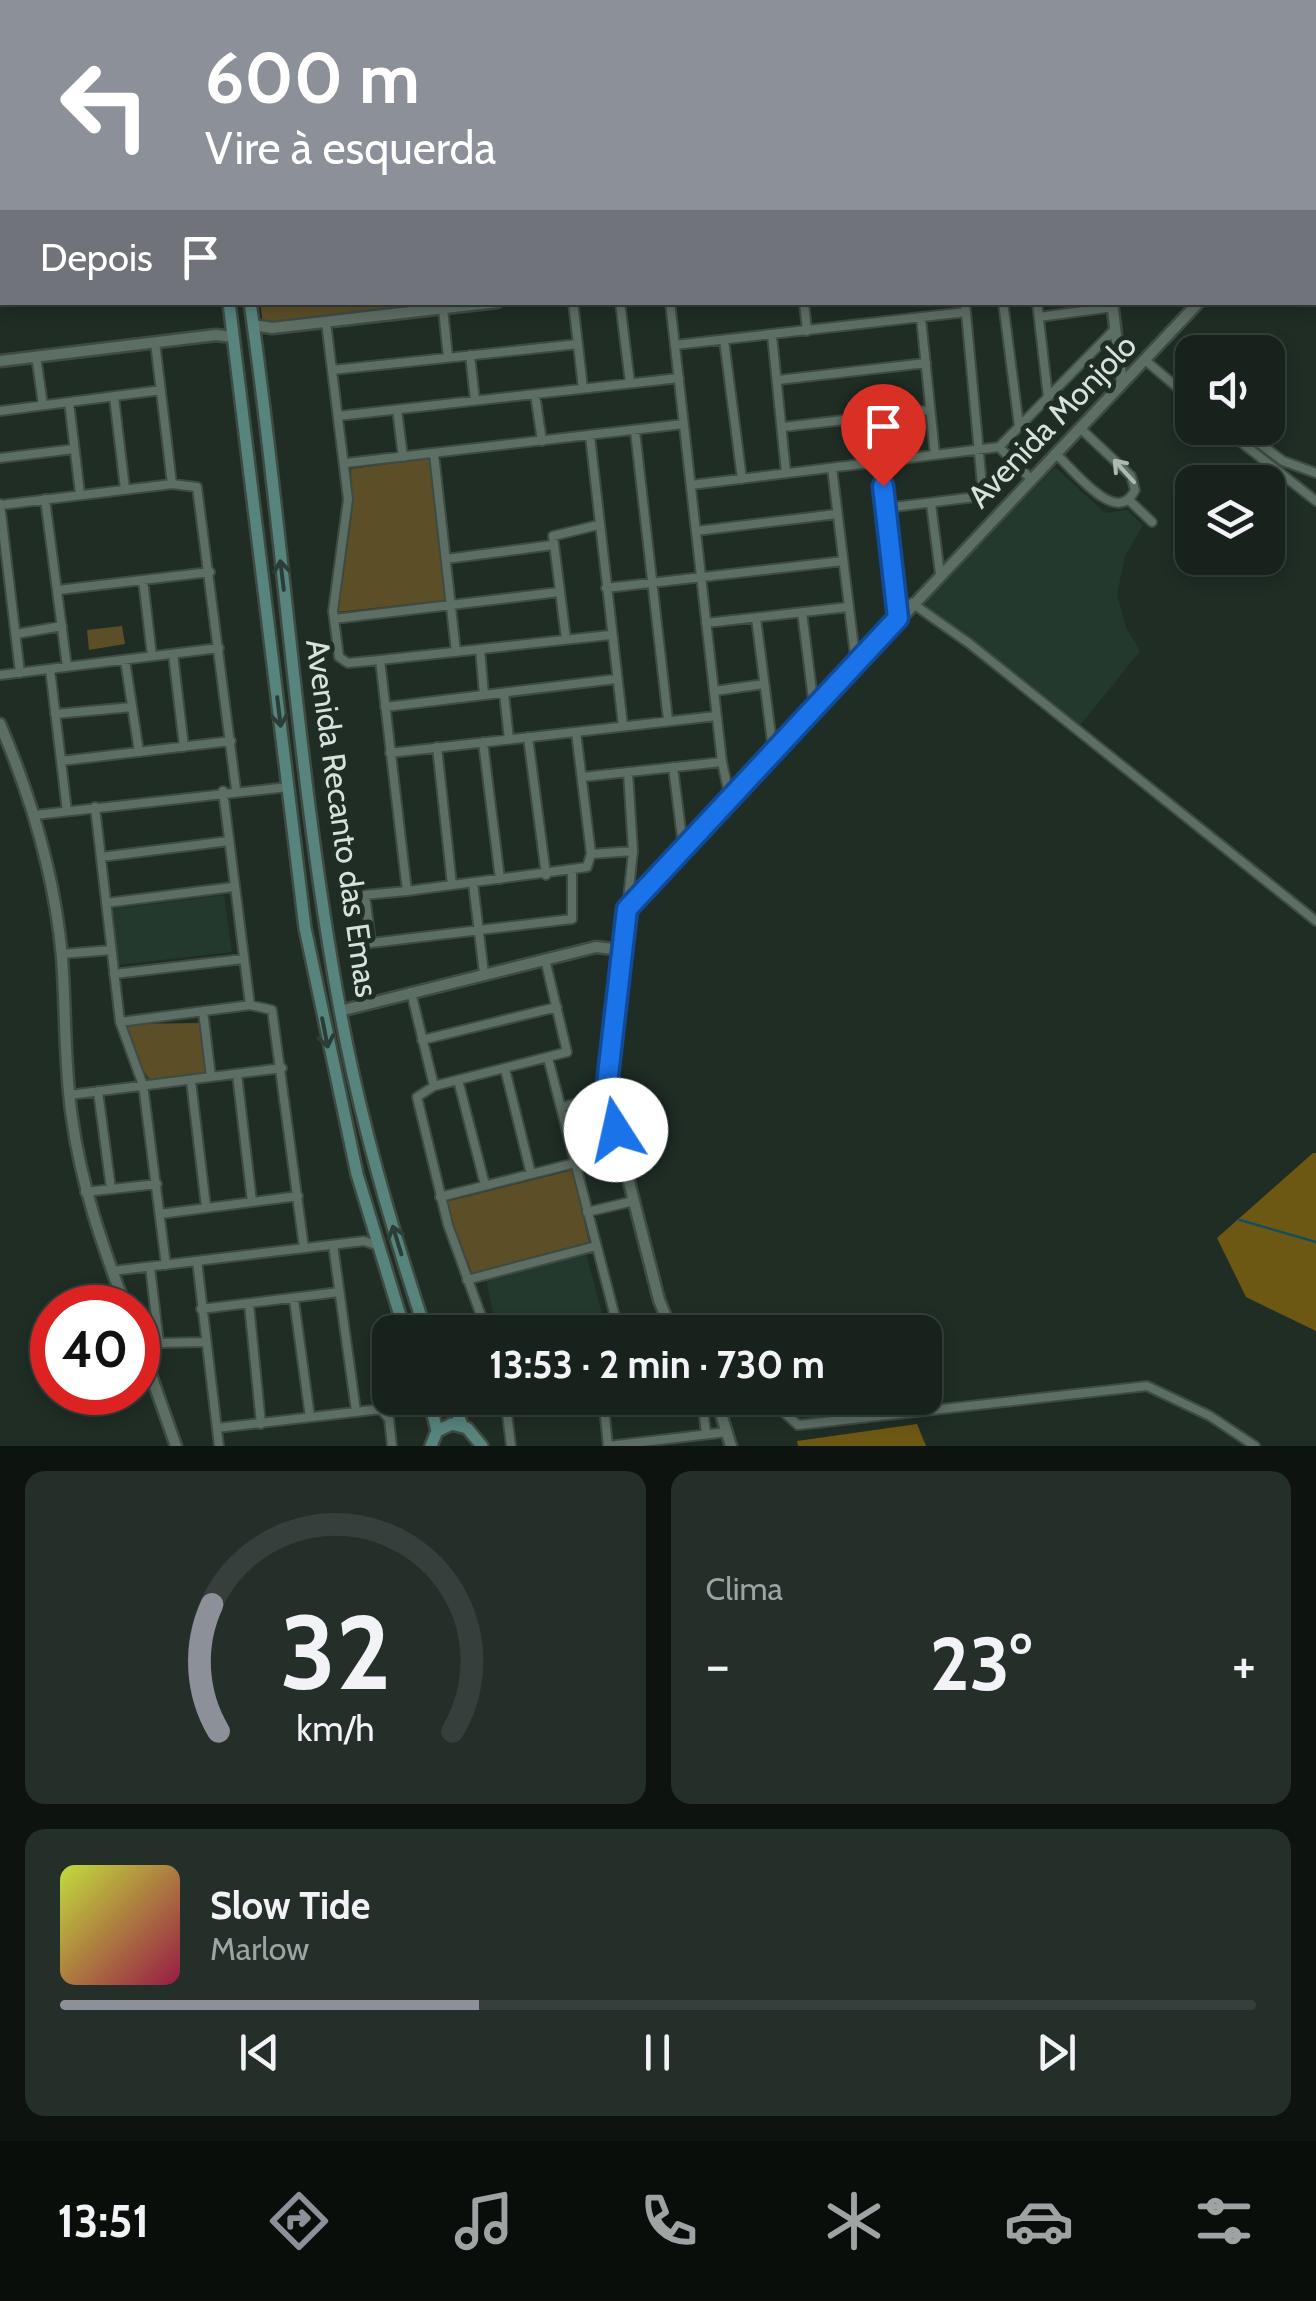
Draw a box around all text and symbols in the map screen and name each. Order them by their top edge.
text: 600 m [205,35,420,121]
icon: left [40,40,170,170]
text: Vire à esquerda [205,121,496,175]
icon: arrive [173,230,228,285]
text: Depois [40,234,153,281]
street label: Avenida Monjolo [959,326,1144,515]
map controls [1175,335,1285,575]
button: sound [1175,335,1285,445]
pin [841,384,926,487]
icon: arrive [856,399,911,454]
one-way arrow [1112,459,1135,484]
button: layers [1175,465,1285,575]
one-way arrow [272,560,291,592]
street label: Avenida Recanto das Emas [298,636,387,999]
one-way arrow [270,695,289,727]
one-way arrow [317,1016,336,1048]
position arrow [564,1078,668,1182]
one-way arrow [387,1224,405,1256]
speed limit sign: 40 [30,1285,160,1415]
text: 13:53 · 2 min · 730 m [489,1341,825,1388]
text: Clima [706,1569,783,1608]
text: 32 [280,1589,391,1715]
text: 23° [930,1618,1032,1709]
text: − [706,1631,730,1698]
text: + [1232,1631,1256,1698]
text: km/h [296,1707,374,1750]
text: Slow Tide [210,1882,370,1929]
text: Marlow [210,1929,309,1968]
icon: previous [232,2025,287,2080]
icon: pause [630,2025,685,2080]
icon: next [1029,2025,1084,2080]
icon: directions [264,2186,334,2256]
icon: music [449,2186,519,2256]
icon: phone [634,2186,704,2256]
icon: climate [819,2186,889,2256]
icon: car [1004,2186,1074,2256]
icon: filters [1189,2186,1259,2256]
text: 13:51 [57,2194,149,2248]

